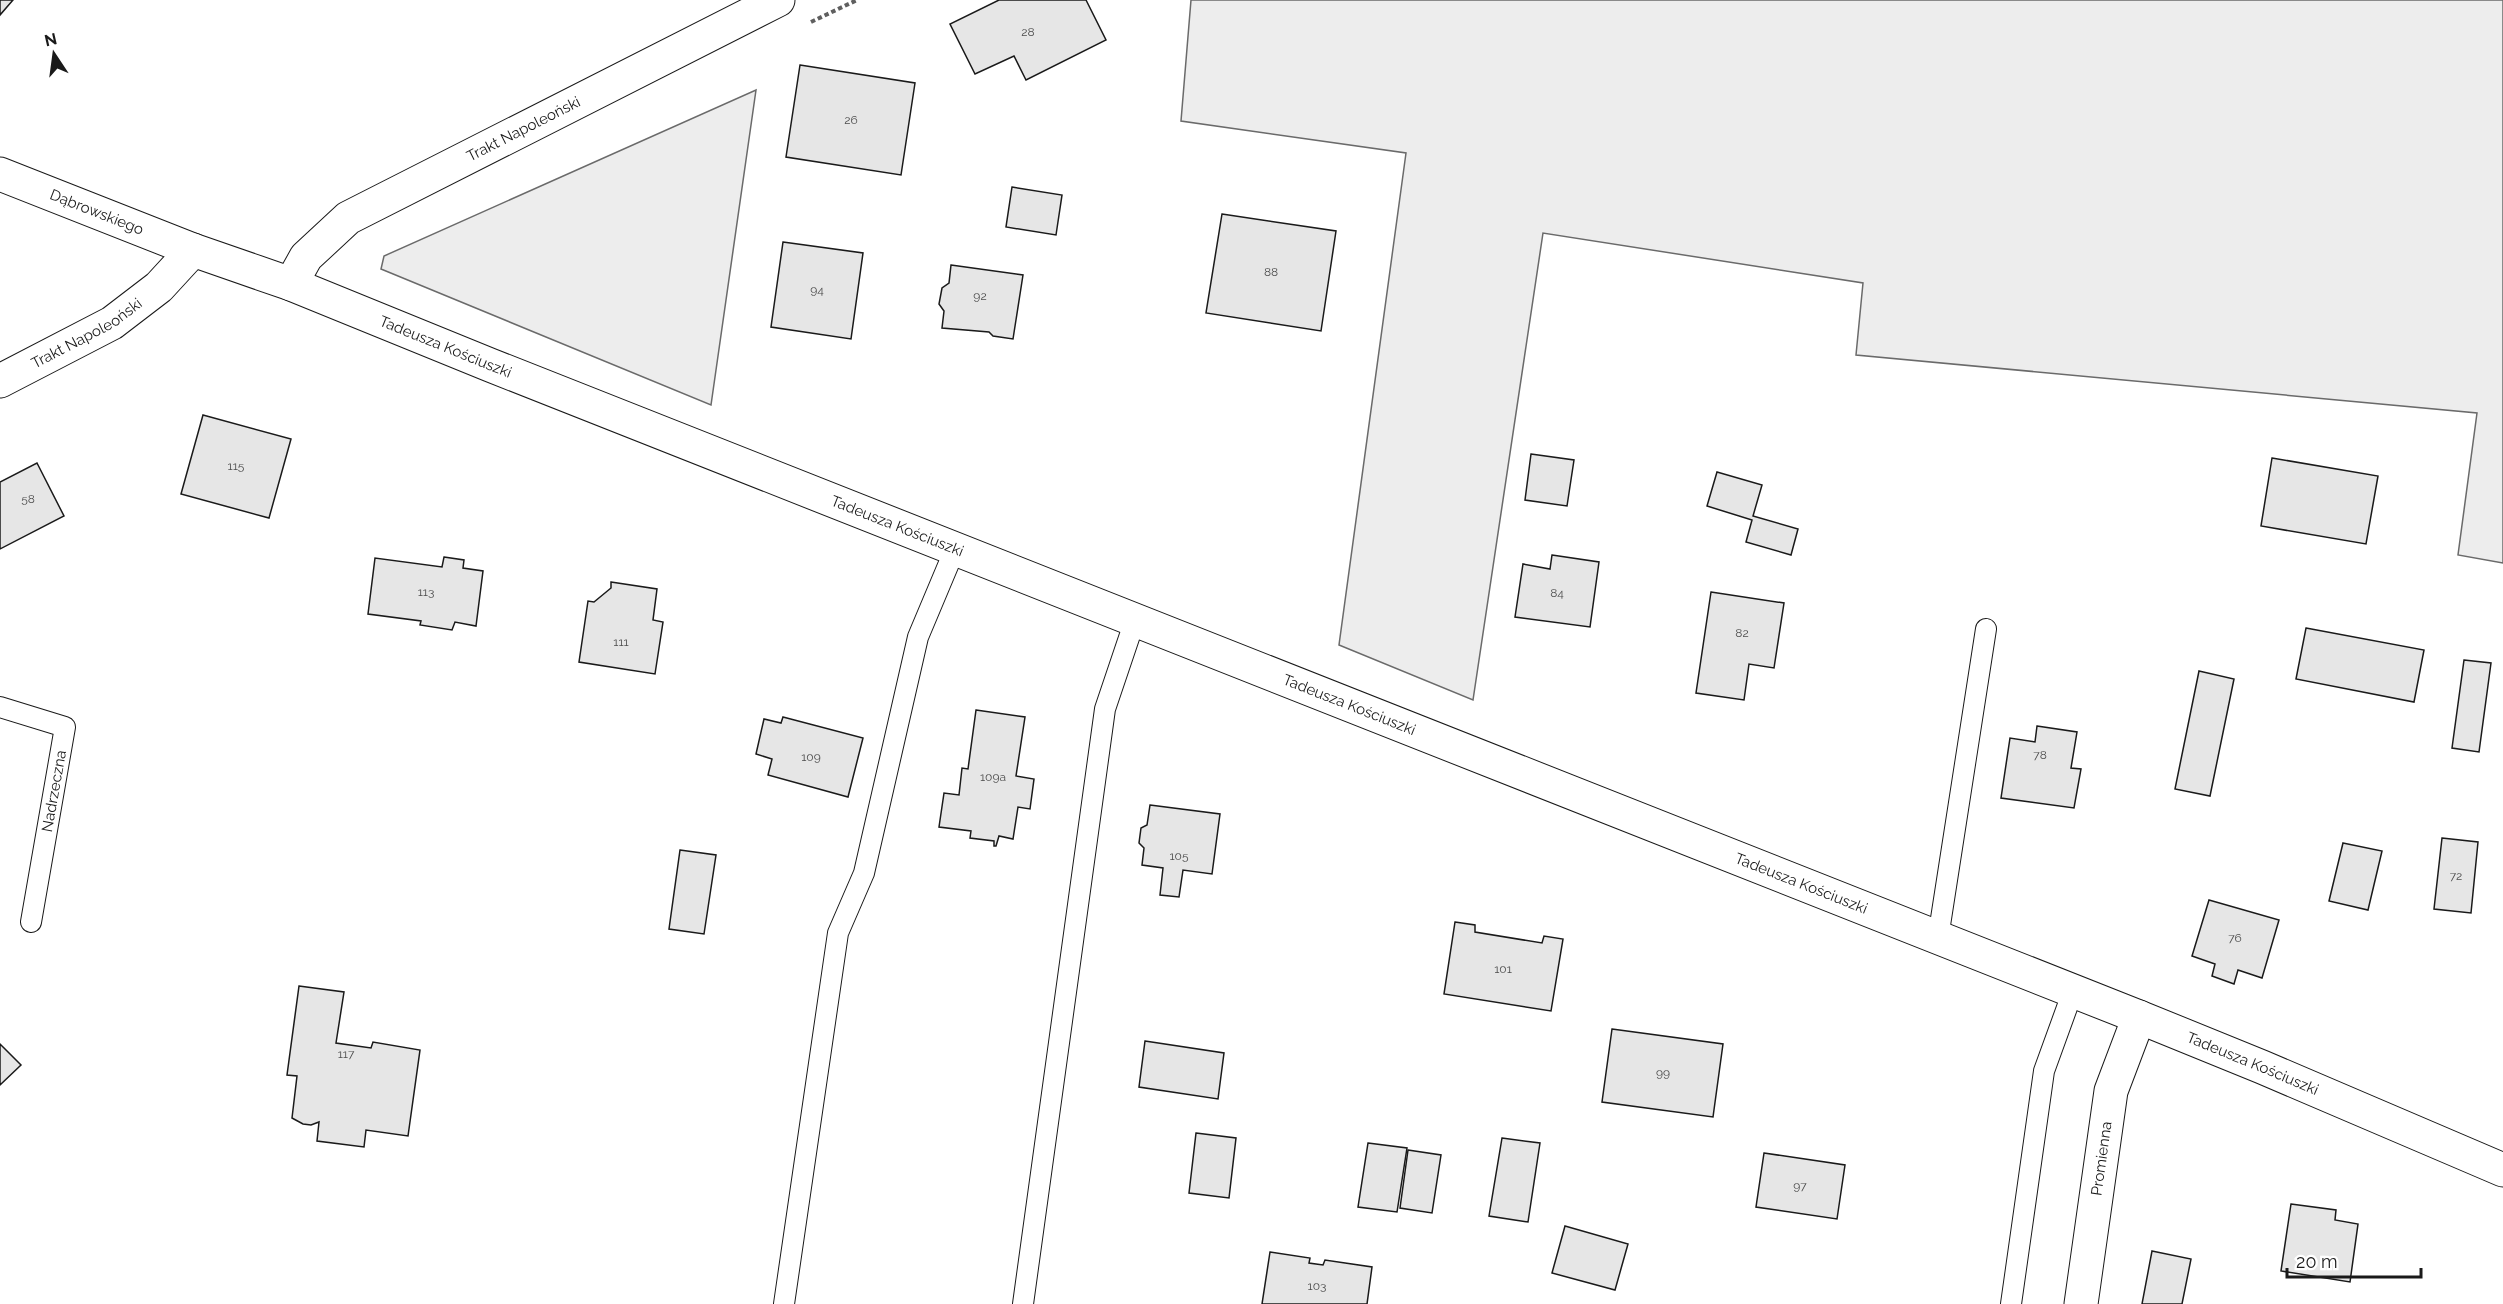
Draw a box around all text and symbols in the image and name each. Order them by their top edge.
north arrow [24,24,84,84]
house number: 28 [1021,25,1035,39]
text: N [43,29,59,51]
street label: Trakt Napoleoński [464,93,583,165]
house number: 26 [844,113,858,127]
street label: Dąbrowskiego [47,186,146,239]
house number: 88 [1264,265,1278,279]
house number: 94 [810,283,824,297]
house number: 92 [973,289,987,303]
street label: Trakt Napoleoński [28,294,146,372]
street label: Tadeusza Kościuszki [377,312,514,382]
house number: 115 [228,459,245,473]
house number: 58 [21,492,35,506]
street label: Tadeusza Kościuszki [828,492,966,560]
house number: 113 [418,585,434,599]
house number: 84 [1550,586,1564,600]
house number: 82 [1735,626,1749,640]
house number: 111 [613,635,629,649]
street label: Tadeusza Kościuszki [1280,670,1418,739]
house number: 78 [2033,748,2047,762]
street label: Nadrzeczna [38,749,70,833]
house number: 109 [801,750,821,764]
house number: 109a [980,770,1006,784]
house number: 105 [1169,849,1189,863]
street label: Tadeusza Kościuszki [1732,849,1870,918]
house number: 72 [2450,869,2462,883]
house number: 76 [2228,931,2242,945]
house number: 101 [1494,962,1512,976]
street label: Tadeusza Kościuszki [2184,1028,2321,1099]
house number: 117 [338,1047,355,1061]
house number: 99 [1656,1066,1670,1080]
street label: Promienna [2087,1120,2116,1197]
house number: 97 [1793,1179,1807,1193]
scale bar [2287,1241,2420,1279]
text: 20 m [2296,1251,2338,1272]
house number: 103 [1308,1279,1326,1293]

